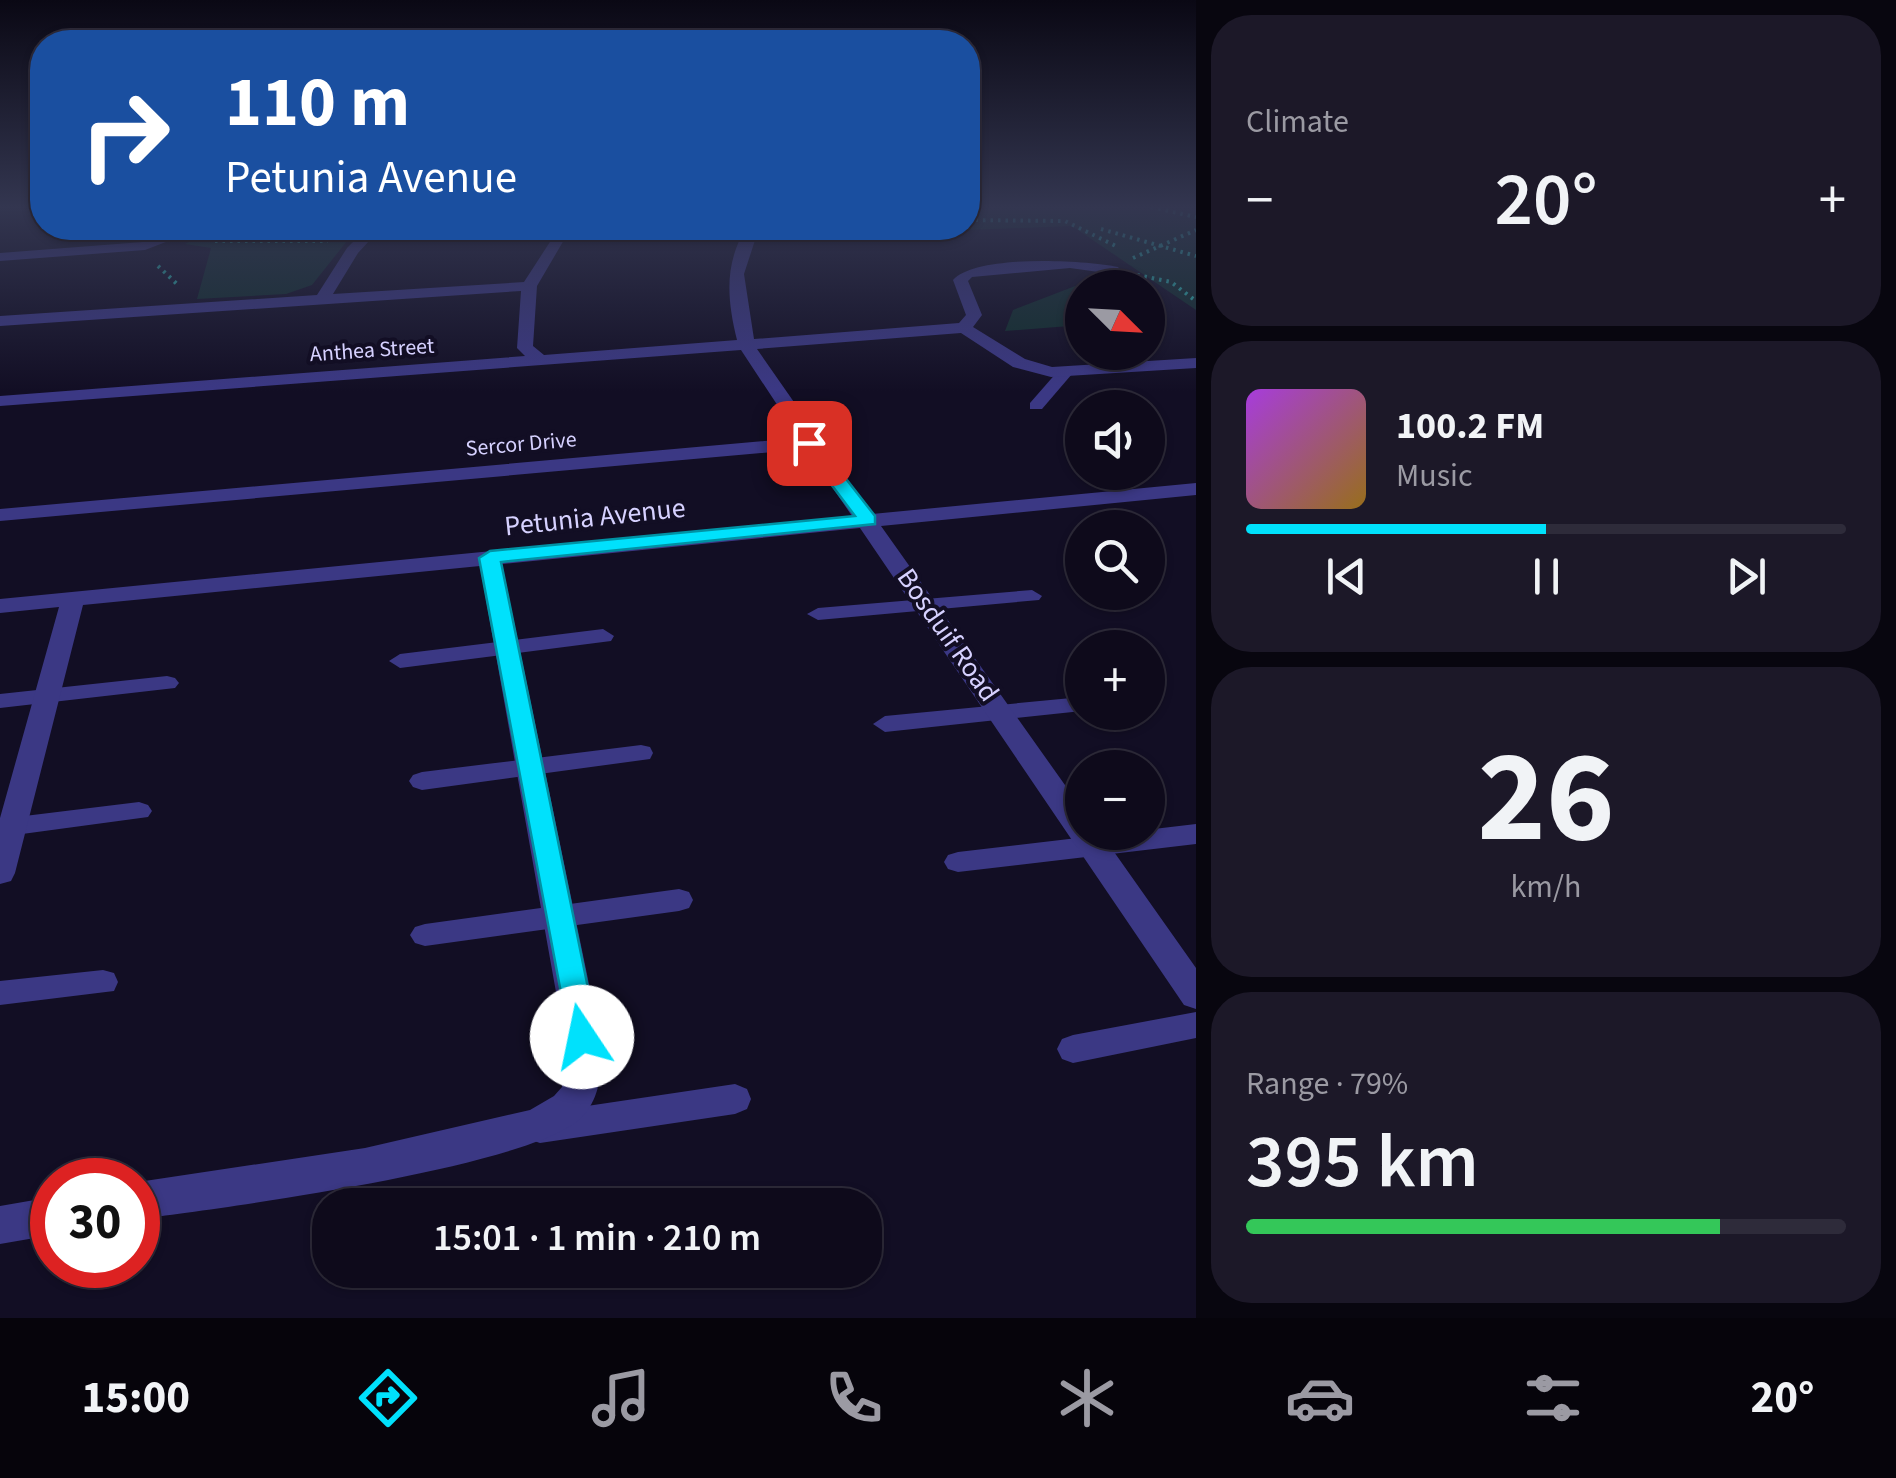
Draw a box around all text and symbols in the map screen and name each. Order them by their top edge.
text: 110 m [225,53,410,153]
icon: right [60,70,190,200]
text: Climate [1246,99,1349,145]
text: Petunia Avenue [225,146,517,210]
text: 20° [1494,147,1598,254]
text: − [1246,162,1273,240]
text: + [1819,162,1846,240]
north arrow [1065,270,1165,370]
map controls [1065,270,1165,850]
street label: Anthea Street [309,330,436,370]
button: sound [1065,390,1165,490]
text: 100.2 FM [1396,399,1544,453]
pin [767,401,852,486]
icon: arrive [782,416,837,471]
street label: Sercor Drive [464,423,578,465]
text: Music [1396,453,1473,499]
street label: Petunia Avenue [503,488,687,546]
button: search [1065,510,1165,610]
icon: previous [1319,549,1374,604]
icon: pause [1519,549,1574,604]
icon: next [1719,549,1774,604]
street label: Bosduif Road [887,560,1009,710]
button: + [1065,630,1165,730]
text: 26 [1477,706,1615,891]
button: − [1065,750,1165,850]
text: km/h [1511,864,1581,910]
position arrow [530,985,634,1089]
text: Range · 79% [1246,1061,1408,1107]
text: 395 km [1246,1109,1479,1216]
speed limit sign: 30 [30,1158,160,1288]
text: 15:01 · 1 min · 210 m [433,1211,761,1265]
icon: directions [353,1363,423,1433]
icon: music [586,1363,656,1433]
icon: phone [819,1363,889,1433]
icon: climate [1052,1363,1122,1433]
icon: car [1285,1363,1355,1433]
icon: filters [1518,1363,1588,1433]
text: 15:00 [81,1366,190,1430]
text: 20° [1751,1366,1815,1430]

